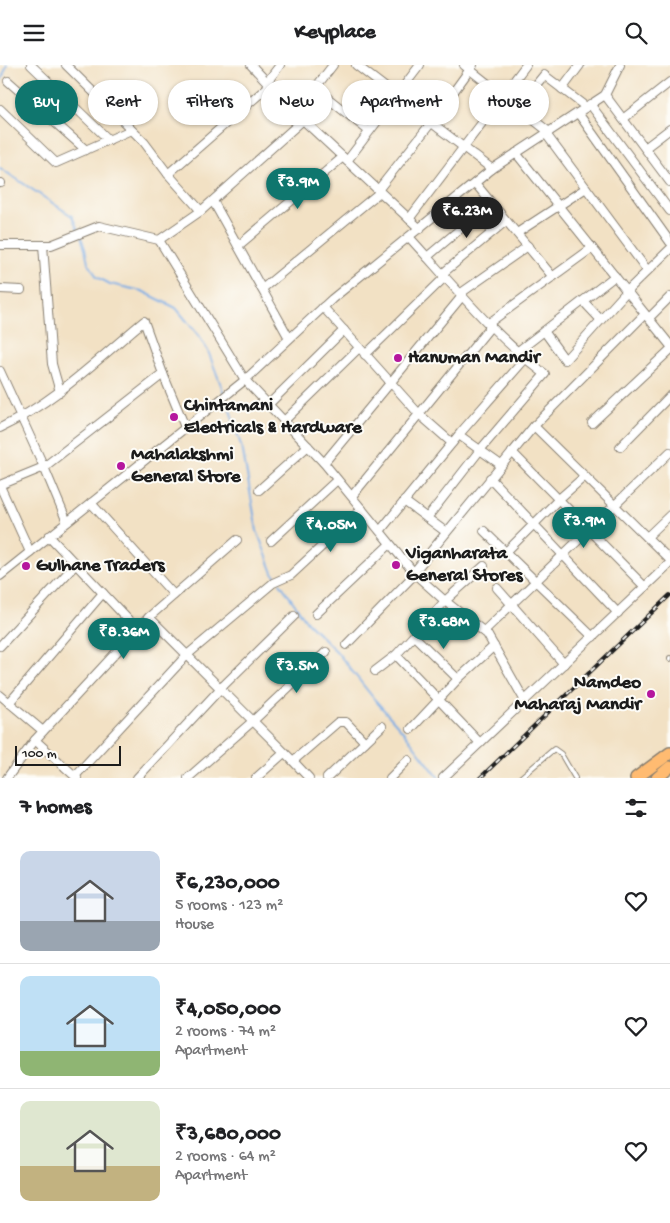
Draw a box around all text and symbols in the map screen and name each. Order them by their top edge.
icon: menu [20,19,48,47]
icon: search [622,19,650,47]
text: Keyplace [294,20,376,46]
chip: Buy [15,80,78,125]
chip: Rent [88,80,158,125]
chip: Filters [168,80,251,125]
chip: New [261,80,332,125]
chip: Apartment [342,80,459,125]
chip: House [469,80,549,125]
pin: ₹3.9M [263,167,333,210]
text: ₹3.9M [277,174,319,193]
pin: ₹6.23M [426,197,508,239]
text: ₹6.23M [442,203,492,222]
place label: Hanuman Mandir [408,347,542,370]
marker: Hanuman Mandir [392,352,404,364]
place label: Chintamani Electricals & Hardware [183,395,363,440]
marker: Chintamani Electricals & Hardware [168,411,180,423]
place label: Mahalakshmi General Store [131,444,242,489]
marker: Mahalakshmi General Store [115,460,127,472]
pin: ₹3.9M [549,507,619,549]
pin: ₹4.05M [290,511,372,553]
text: ₹3.9M [563,513,605,532]
text: ₹4.05M [306,517,356,536]
place label: Viganharata General Stores [405,543,524,588]
place label: Gulhane Traders [36,555,165,578]
marker: Viganharata General Stores [390,559,402,571]
marker: Gulhane Traders [20,560,32,572]
pin: ₹3.68M [403,607,485,650]
text: ₹3.68M [419,614,469,633]
pin: ₹8.36M [83,617,165,660]
text: ₹8.36M [99,624,149,643]
pin: ₹3.5M [262,651,332,694]
text: ₹3.5M [276,658,318,677]
place label: Namdeo Maharaj Mandir [514,672,643,717]
marker: Namdeo Maharaj Mandir [645,688,657,700]
scale bar [15,743,121,766]
text: 100 m [22,746,57,763]
icon: filters [622,794,650,822]
text: 7 homes [20,796,92,821]
icon: home [60,871,120,931]
text: ₹6,230,000 [175,872,280,897]
icon: heart [622,887,650,915]
text: 5 rooms · 123 m² [175,897,283,916]
text: House [175,916,214,935]
icon: home [60,996,120,1056]
text: ₹4,050,000 [175,998,281,1023]
icon: heart [622,1012,650,1040]
text: 2 rooms · 74 m² [175,1023,276,1042]
text: Apartment [175,1042,247,1061]
icon: home [60,1121,120,1181]
text: ₹3,680,000 [175,1123,281,1148]
icon: heart [622,1137,650,1165]
text: 2 rooms · 64 m² [175,1148,276,1167]
text: Apartment [175,1167,247,1186]

